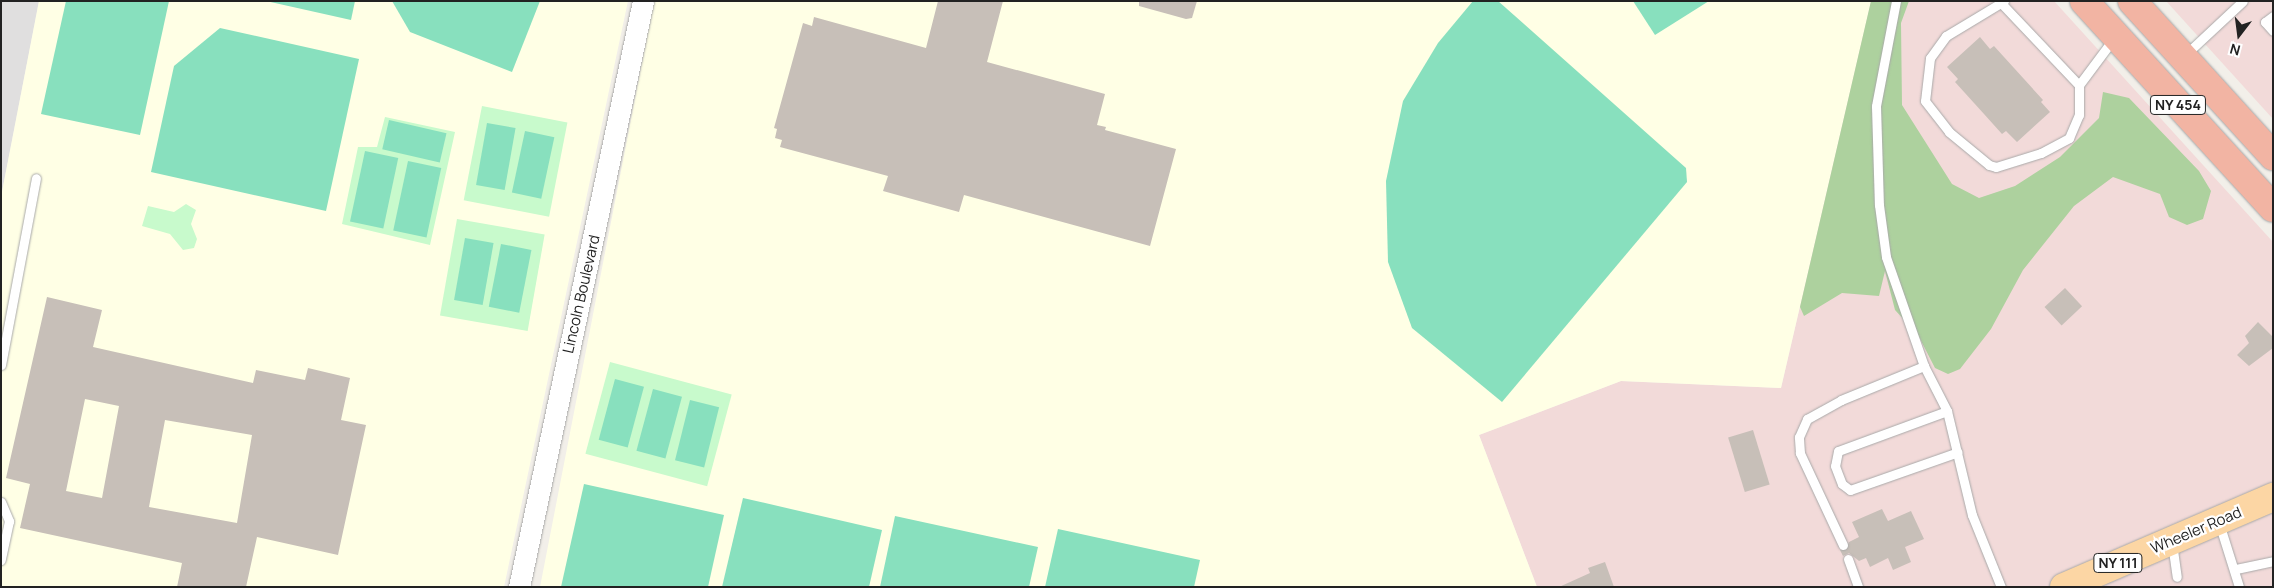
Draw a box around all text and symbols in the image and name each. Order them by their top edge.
north arrow [2214,10,2264,60]
text: N [2228,39,2242,60]
road number: NY 454 [2149,94,2207,116]
street label: Lincoln Boulevard [559,233,603,355]
street label: Wheeler Road [2148,503,2244,557]
road number: NY 111 [2093,552,2143,574]

